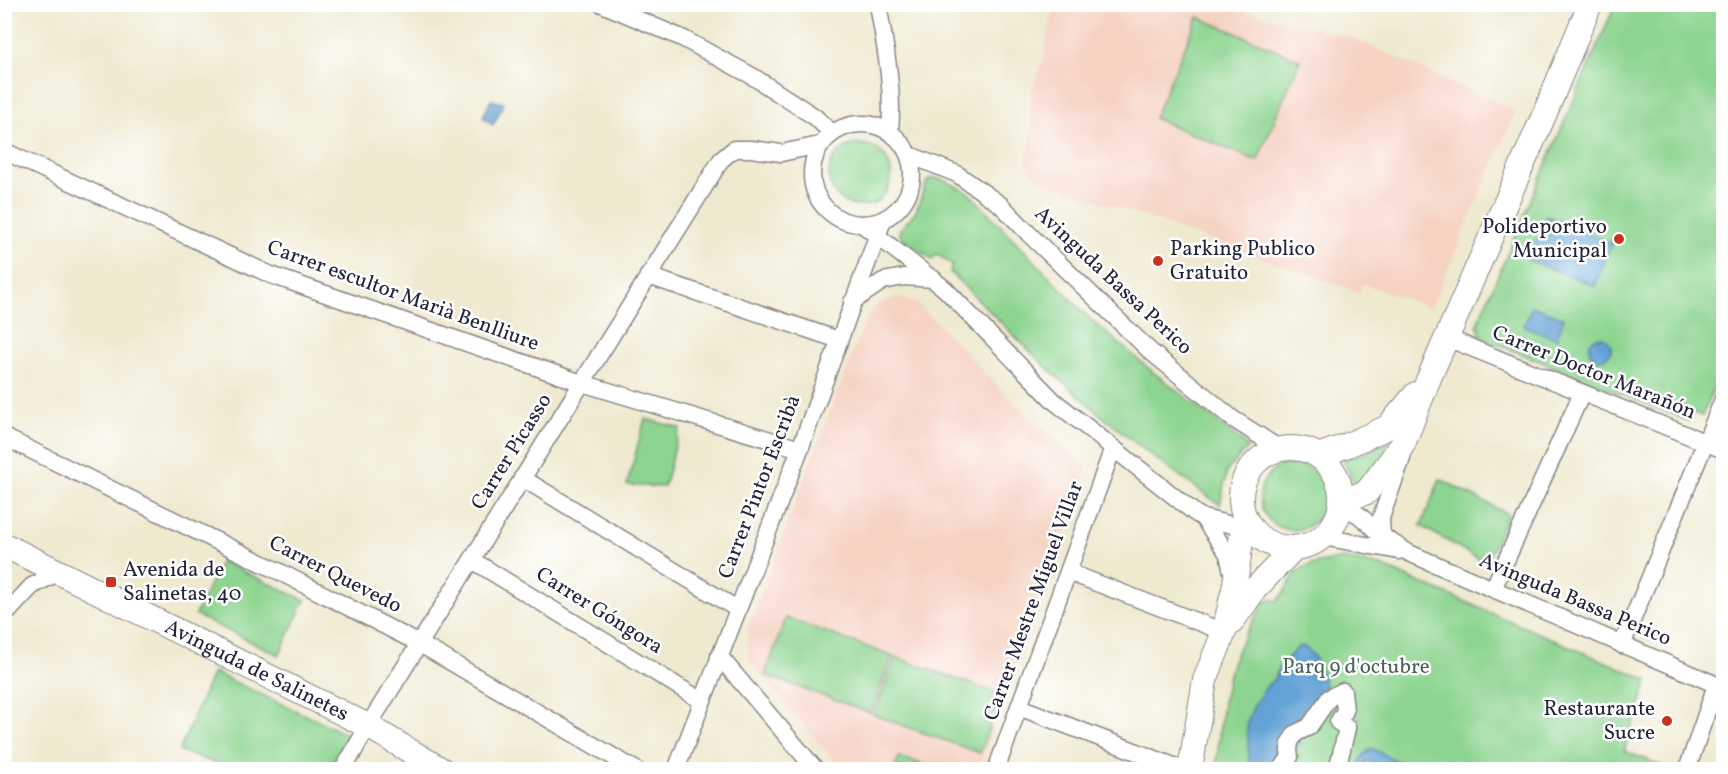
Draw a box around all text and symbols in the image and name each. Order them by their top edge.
street label: Avinguda Bassa Perico [1028,200,1198,362]
place label: Polideportivo Municipal [1482,213,1607,266]
marker: Polideportivo Municipal [1612,232,1626,246]
street label: Carrer escultor Marià Benlliure [263,233,543,359]
place label: Parking Publico Gratuito [1170,235,1315,288]
marker: Parking Publico Gratuito [1151,254,1165,268]
street label: Carrer Doctor Marañón [1488,319,1700,427]
street label: Carrer Picasso [465,388,559,516]
street label: Carrer Pintor Escribà [711,391,809,583]
street label: Carrer Mestre Miguel Villar [977,477,1091,725]
street label: Carrer Quevedo [264,529,406,621]
street label: Avinguda Bassa Perico [1474,546,1676,654]
place label: Avenida de Salinetas, 40 [123,556,241,609]
street label: Carrer Góngora [530,560,668,662]
marker: Avenida de Salinetas, 40 [104,575,118,589]
street label: Avinguda de Salinetes [160,613,353,729]
park label: Parq 9 d'octubre [1282,653,1430,682]
place label: Restaurante Sucre [1544,695,1655,748]
marker: Restaurante Sucre [1660,714,1674,728]

